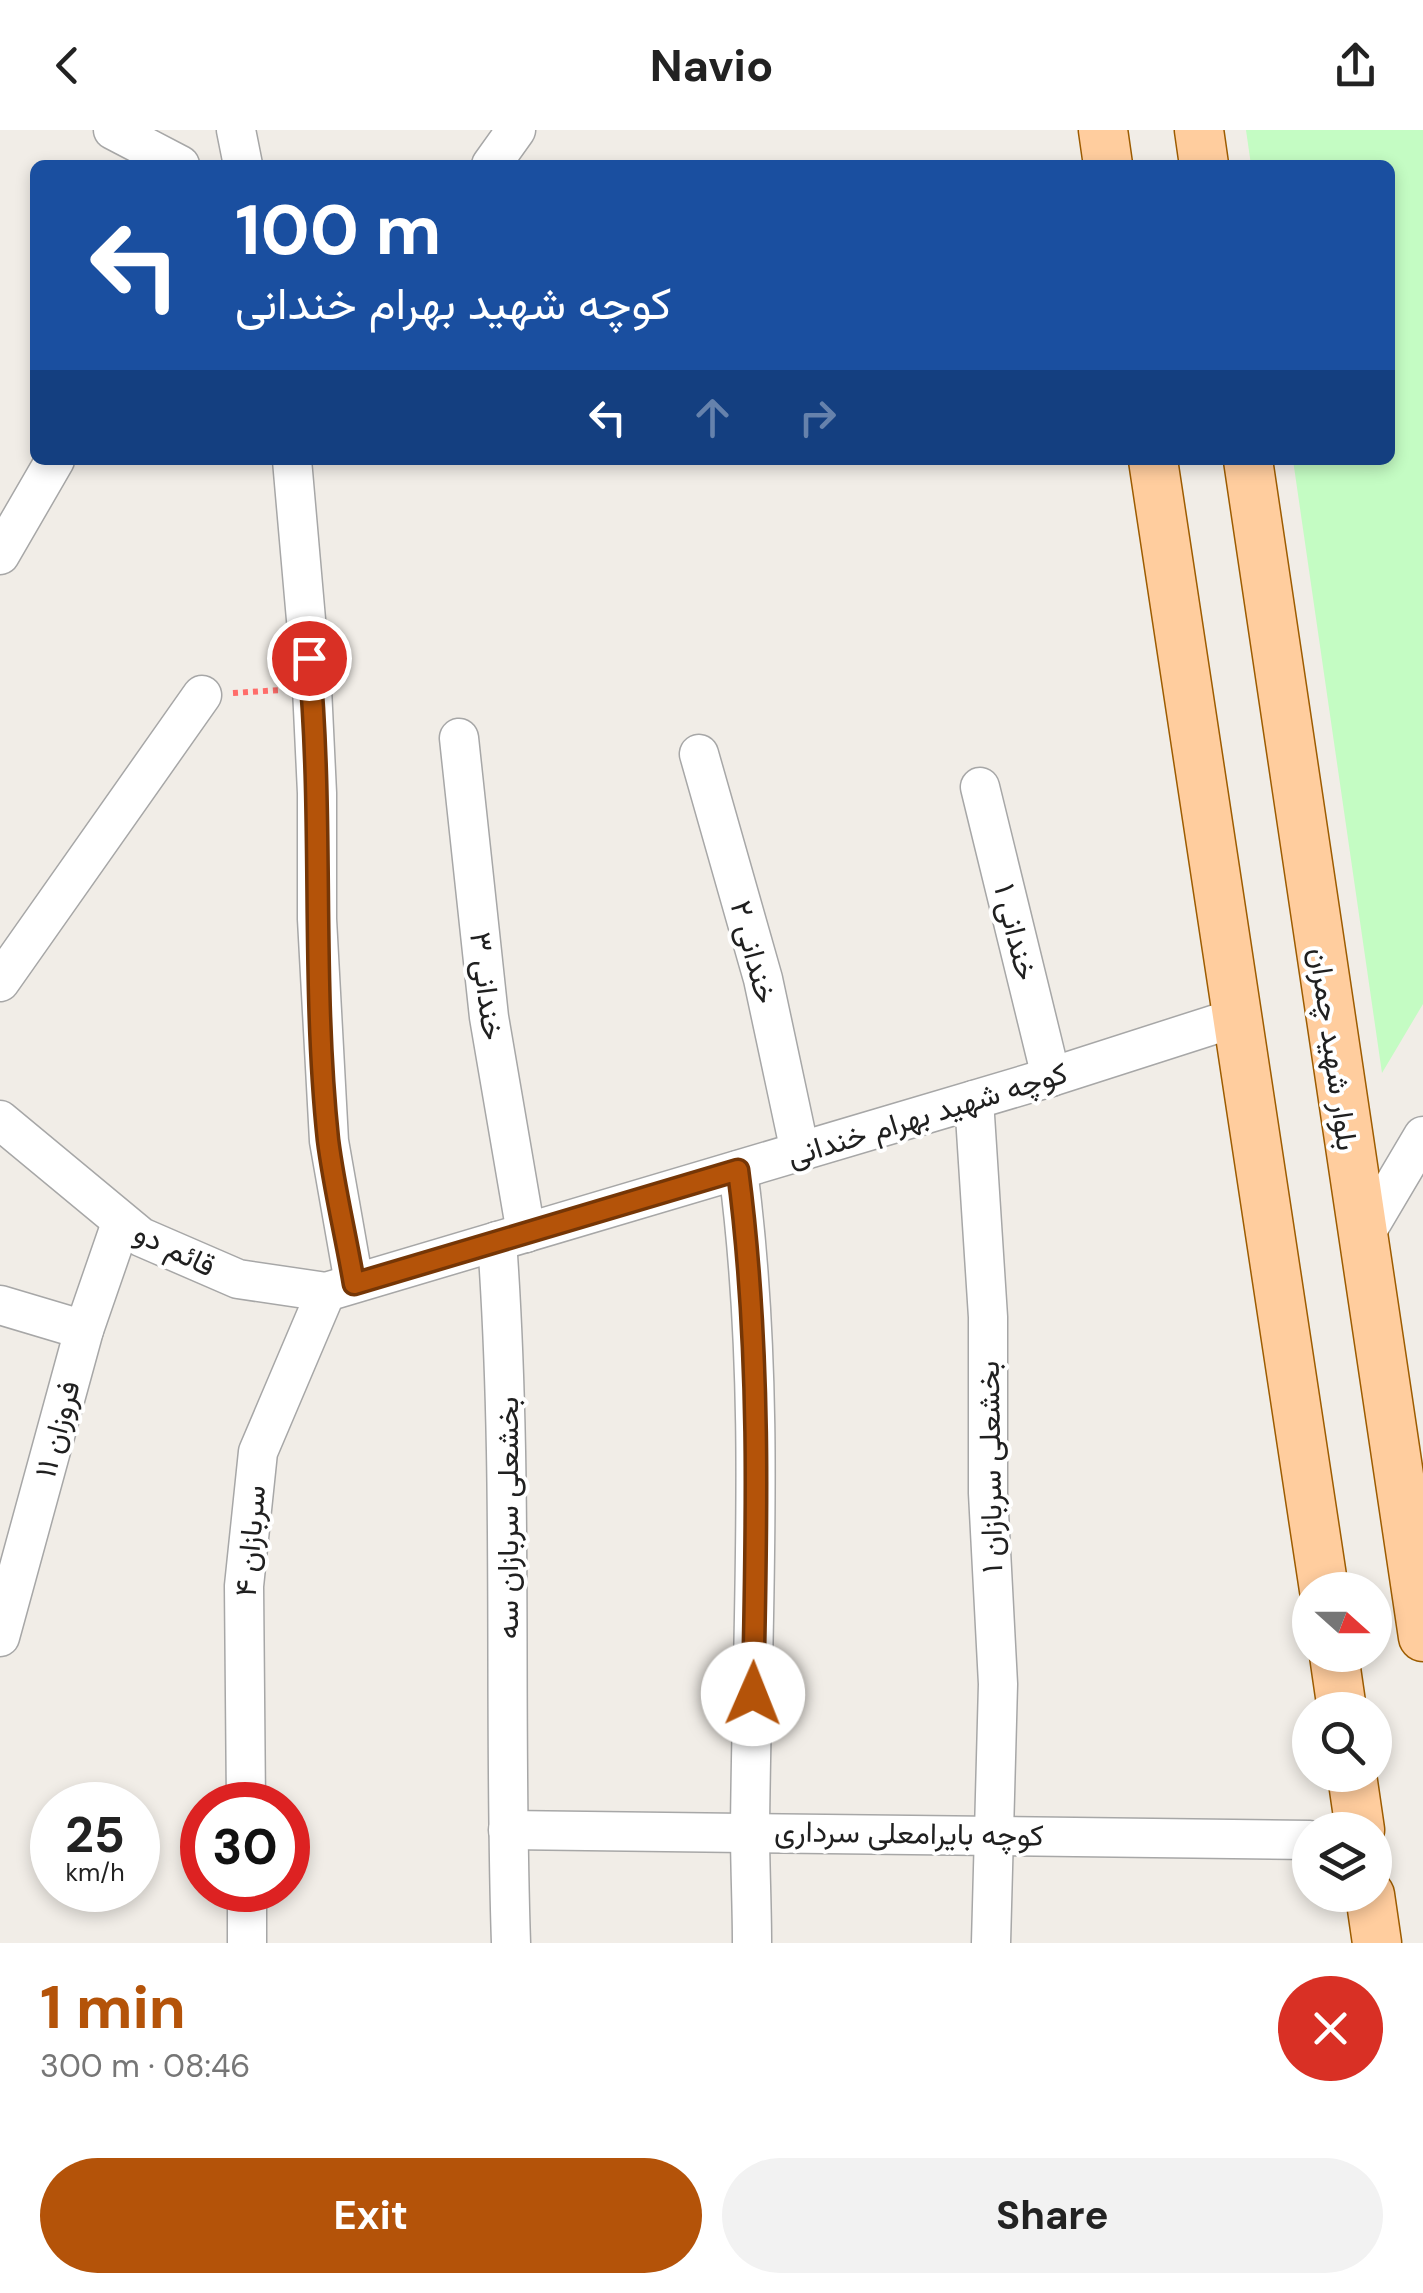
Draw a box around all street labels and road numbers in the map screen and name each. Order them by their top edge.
street label: خندانی ۱ [985,880,1047,984]
street label: خندانی ۲ [722,896,786,1008]
street label: خندانی ۳ [461,930,513,1042]
street label: بلوار شهید چمران [1299,945,1368,1153]
street label: کوچه شهید بهرام خندانی [782,1053,1072,1176]
street label: قائم دو [128,1213,222,1285]
street label: بخشعلی سربازان ۱ [969,1361,1011,1573]
street label: ۱۱ فروزان [25,1376,89,1482]
street label: بخشعلی سربازان سه [488,1397,527,1639]
street label: سربازان ۴ [226,1484,274,1598]
street label: کوچه بایرامعلی سرداری [774,1811,1044,1856]

